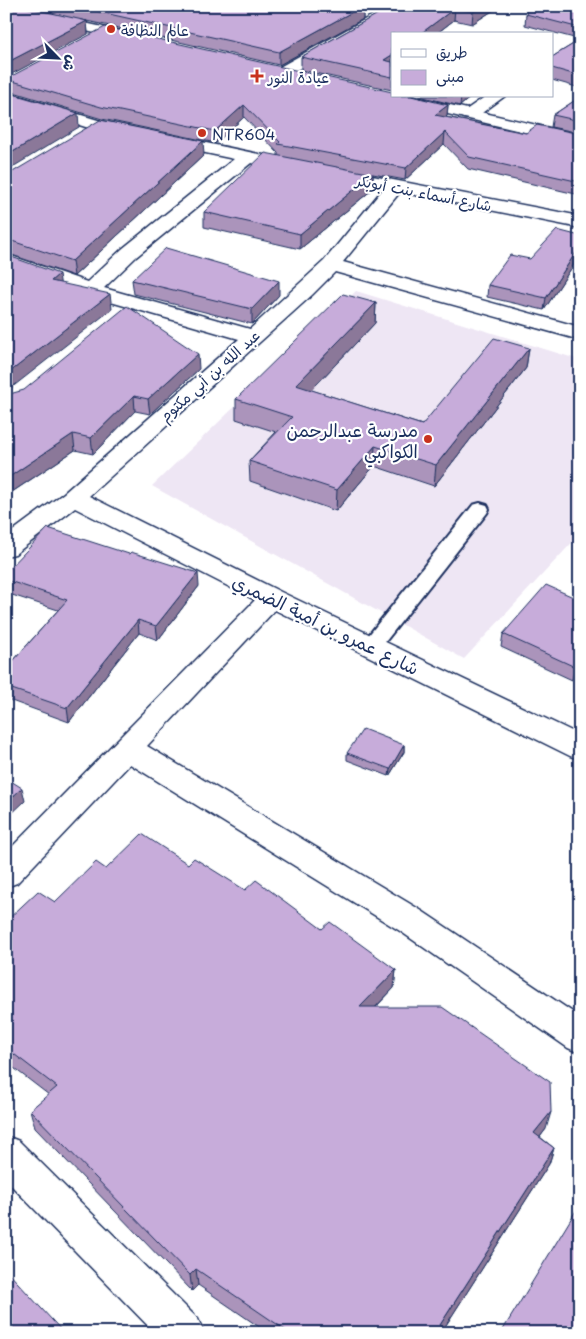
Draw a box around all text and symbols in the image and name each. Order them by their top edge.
place label: عالم النظافة [121,18,189,42]
marker: عالم النظافة [105,23,117,35]
north arrow [32,32,82,82]
legend [391,32,554,98]
text: طريق [436,40,468,63]
text: ش [58,52,83,75]
text: مبنى [436,64,464,87]
place label: عيادة النور [267,65,329,88]
marker: عيادة النور [250,69,264,83]
place label: NTR604 [212,122,276,145]
marker: NTR604 [196,127,208,139]
street label: شارع أسماء بنت أبوبكر [353,167,494,216]
street label: عبد الله بن أبي مكتوم [154,323,266,429]
place label: مدرسة عبدالرحمن الكواكبي [286,416,418,468]
marker: مدرسة عبدالرحمن الكواكبي [422,433,434,445]
street label: شارع عمرو بن أمية الضمري [228,567,424,682]

